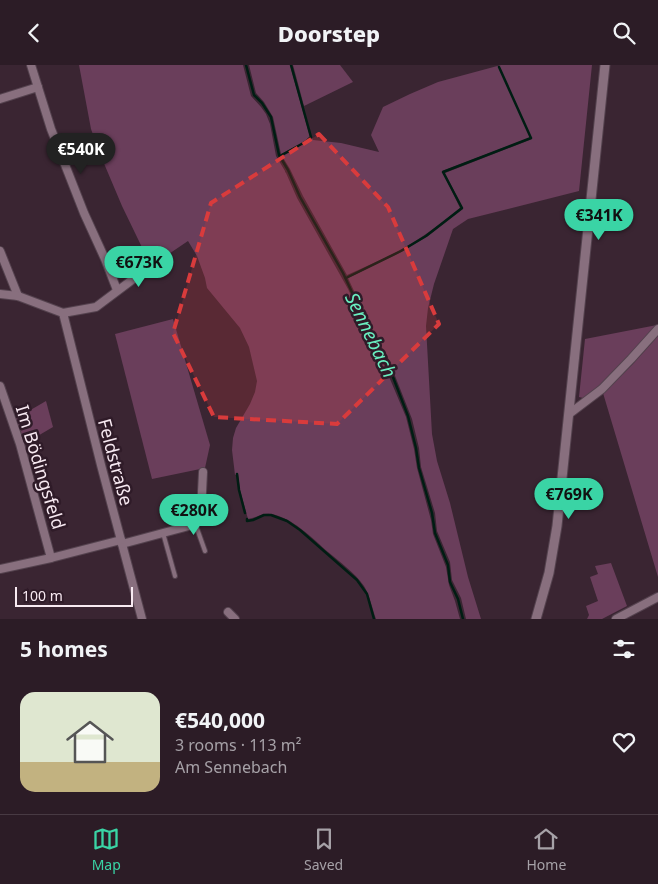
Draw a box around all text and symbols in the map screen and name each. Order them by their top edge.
text: Doorstep [278,18,380,48]
icon: back [20,19,48,47]
icon: search [610,19,638,47]
pin: €540K [46,133,116,175]
text: €540K [57,138,105,160]
pin: €341K [564,199,634,241]
text: €341K [575,204,623,226]
pin: €673K [104,245,174,288]
text: €673K [115,251,163,273]
water label: Sennebach [339,288,403,382]
street label: Im Bödingsfeld [11,402,71,532]
street label: Feldstraße [93,416,139,508]
pin: €769K [534,477,604,520]
text: €769K [545,483,593,505]
pin: €280K [159,493,229,536]
text: €280K [170,499,218,521]
scale bar [15,584,132,607]
text: 100 m [22,586,63,605]
text: 5 homes [20,635,108,663]
icon: filters [610,635,638,663]
text: €540,000 [175,706,265,734]
icon: home [60,712,120,772]
icon: heart [610,728,638,756]
text: 3 rooms · 113 m² [175,734,301,756]
text: Am Sennebach [175,756,287,778]
tab: Map [92,825,121,874]
tab: Saved [304,825,343,874]
tab: Home [527,825,566,874]

